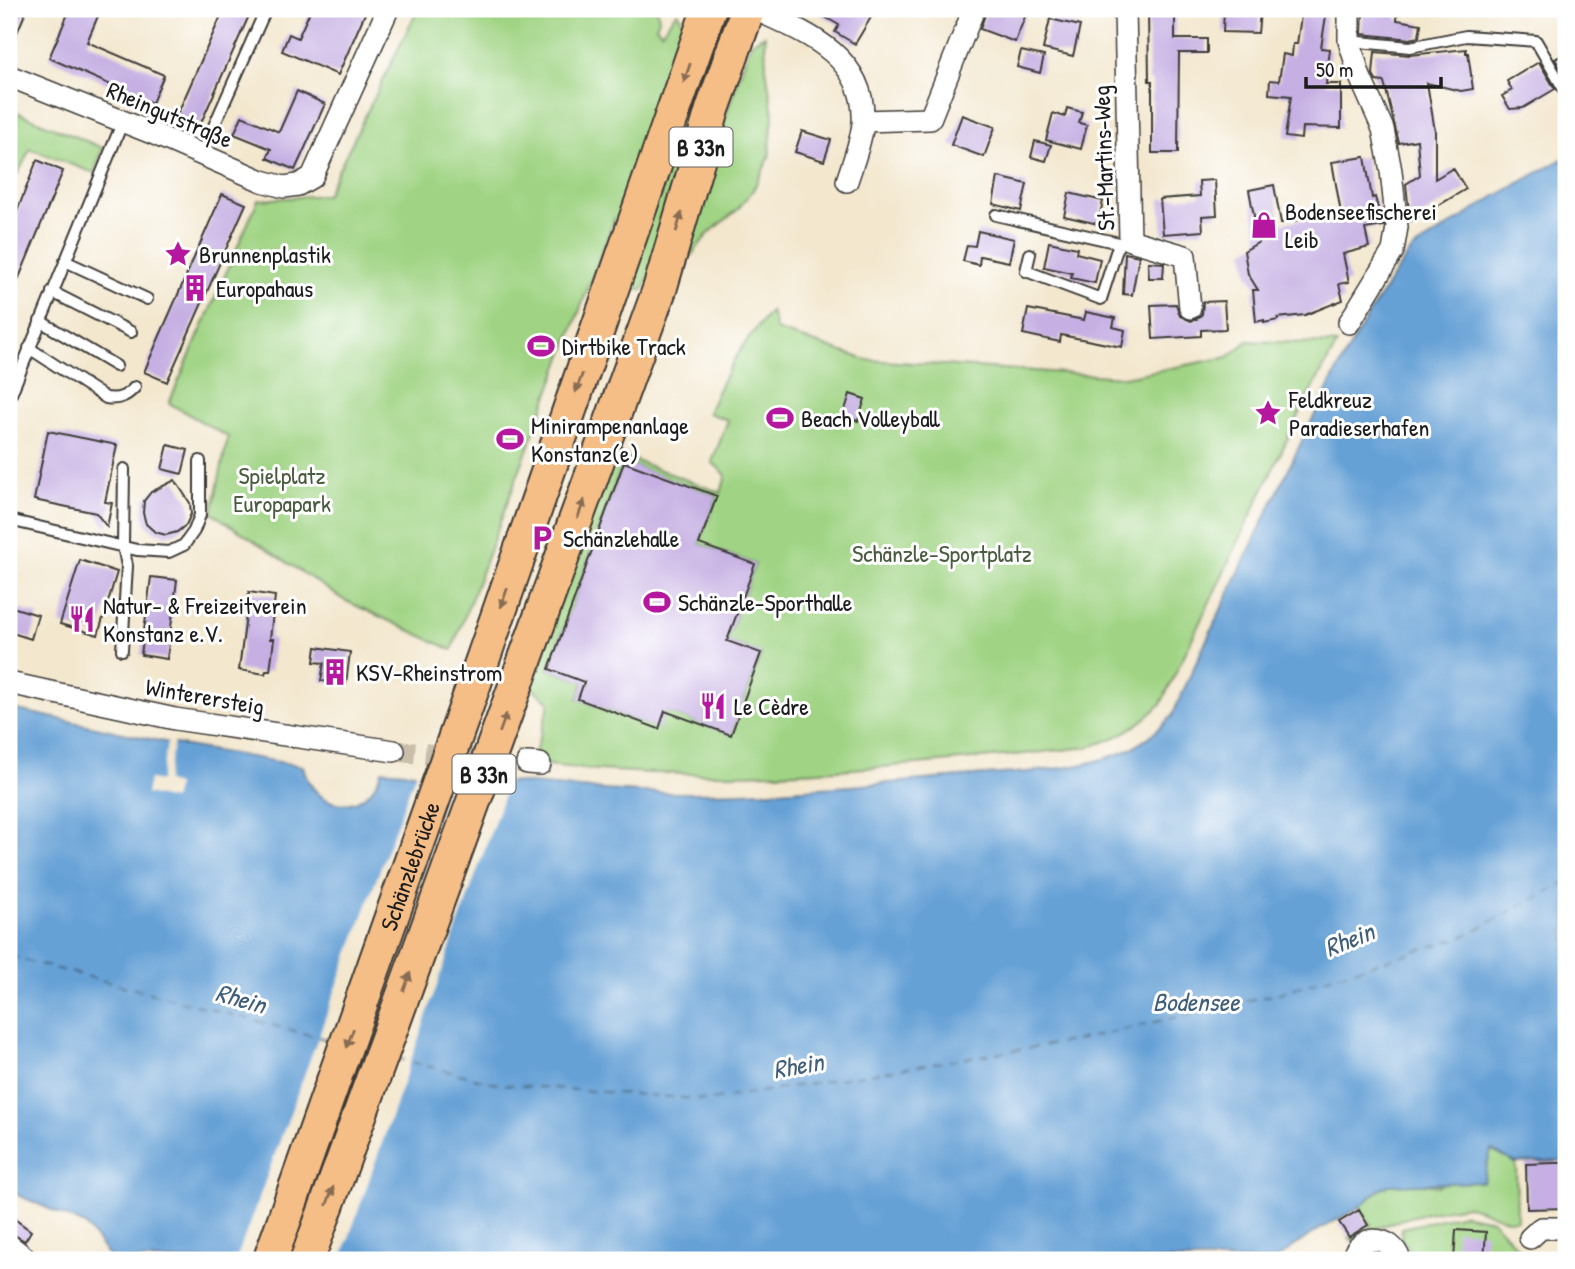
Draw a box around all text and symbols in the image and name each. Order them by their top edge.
scale bar [1306,46,1440,90]
text: 50 m [1316,55,1353,84]
one-way arrow [681,63,692,84]
street label: Rheingutstraße [102,73,238,155]
street label: St.-Martins-Weg [1084,85,1122,231]
road number: B 33n [670,128,732,166]
place label: Bodenseefischerei Leib [1285,195,1437,255]
shop icon: Bodenseefischerei Leib [1249,210,1279,240]
one-way arrow [674,211,684,232]
place label: Brunnenplastik [199,238,331,270]
place icon: Brunnenplastik [163,239,193,269]
place label: Europahaus [216,272,313,304]
building icon: Europahaus [180,273,210,303]
place label: Dirtbike Track [562,330,686,362]
sports icon: Dirtbike Track [526,331,556,361]
one-way arrow [573,373,584,394]
place label: Feldkreuz Paradieserhafen [1288,383,1429,443]
place icon: Feldkreuz Paradieserhafen [1253,398,1283,428]
place label: Beach Volleyball [801,402,941,434]
sports icon: Beach Volleyball [765,403,795,433]
place label: Minirampenanlage Konstanz(e) [531,409,689,469]
sports icon: Minirampenanlage Konstanz(e) [495,424,525,454]
park label: Spielplatz Europapark [233,459,331,519]
one-way arrow [576,498,587,519]
place label: Schänzlehalle [563,522,680,554]
parking icon: Schänzlehalle [527,523,557,553]
park label: Schänzle-Sportplatz [852,537,1032,569]
place label: Schänzle-Sporthalle [678,586,853,618]
one-way arrow [498,587,509,608]
sports icon: Schänzle-Sporthalle [642,587,672,617]
place label: Natur- & Freizeitverein Konstanz e.V. [103,589,307,649]
restaurant icon: Natur- & Freizeitverein Konstanz e.V. [67,604,97,634]
place label: KSV-Rheinstrom [356,656,502,688]
building icon: KSV-Rheinstrom [320,657,350,687]
street label: Winterersteig [143,670,267,722]
place label: Le Cèdre [734,690,809,722]
restaurant icon: Le Cèdre [698,691,728,721]
one-way arrow [497,712,508,733]
road number: B 33n [452,754,516,794]
street label: Schänzlebrücke [372,797,447,935]
water label: Rhein [1319,912,1381,965]
one-way arrow [402,972,413,993]
water label: Rhein [212,974,272,1022]
water label: Bodensee [1153,984,1241,1019]
one-way arrow [344,1027,355,1048]
water label: Rhein [770,1043,828,1087]
one-way arrow [324,1186,335,1207]

